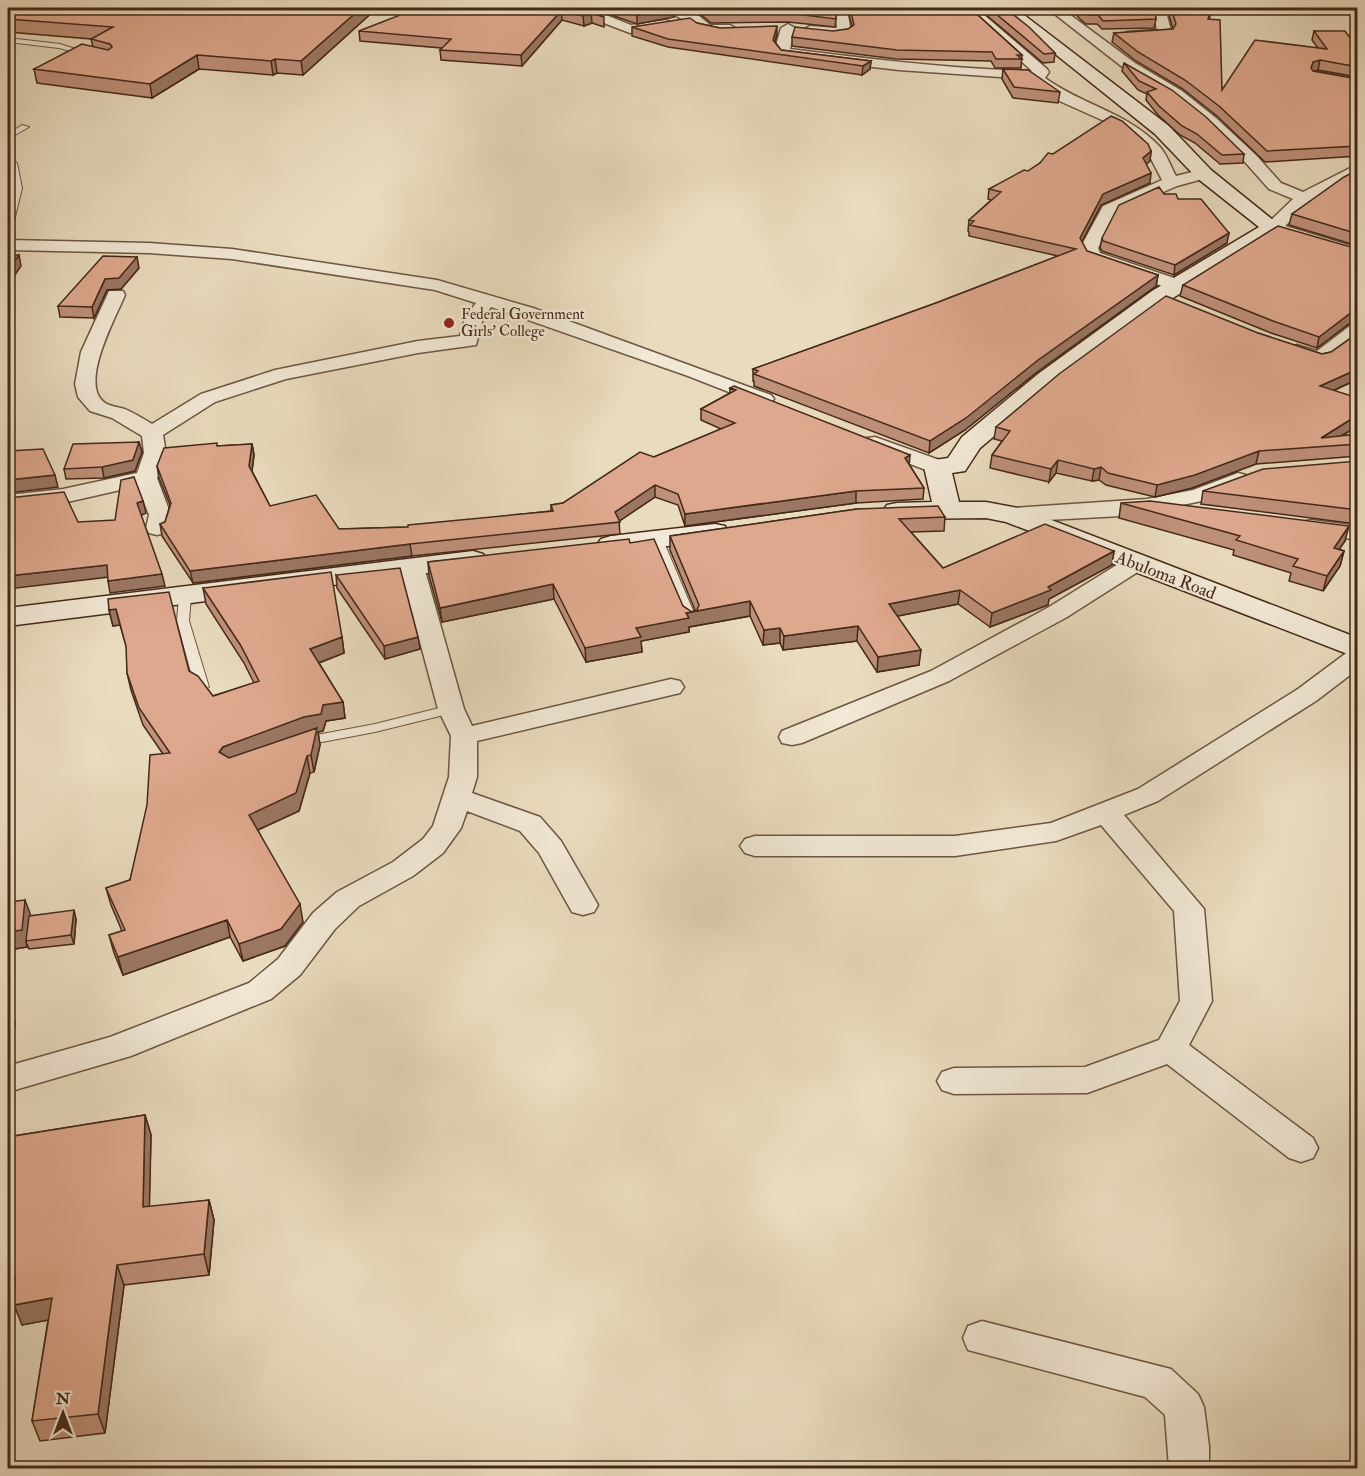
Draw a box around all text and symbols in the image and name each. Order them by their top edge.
place label: Federal Government Girls' College [461,305,585,341]
marker: Federal Government Girls' College [442,316,456,330]
street label: Abuloma Road [1112,545,1219,605]
north arrow [33,1383,93,1443]
text: N [55,1389,71,1409]

